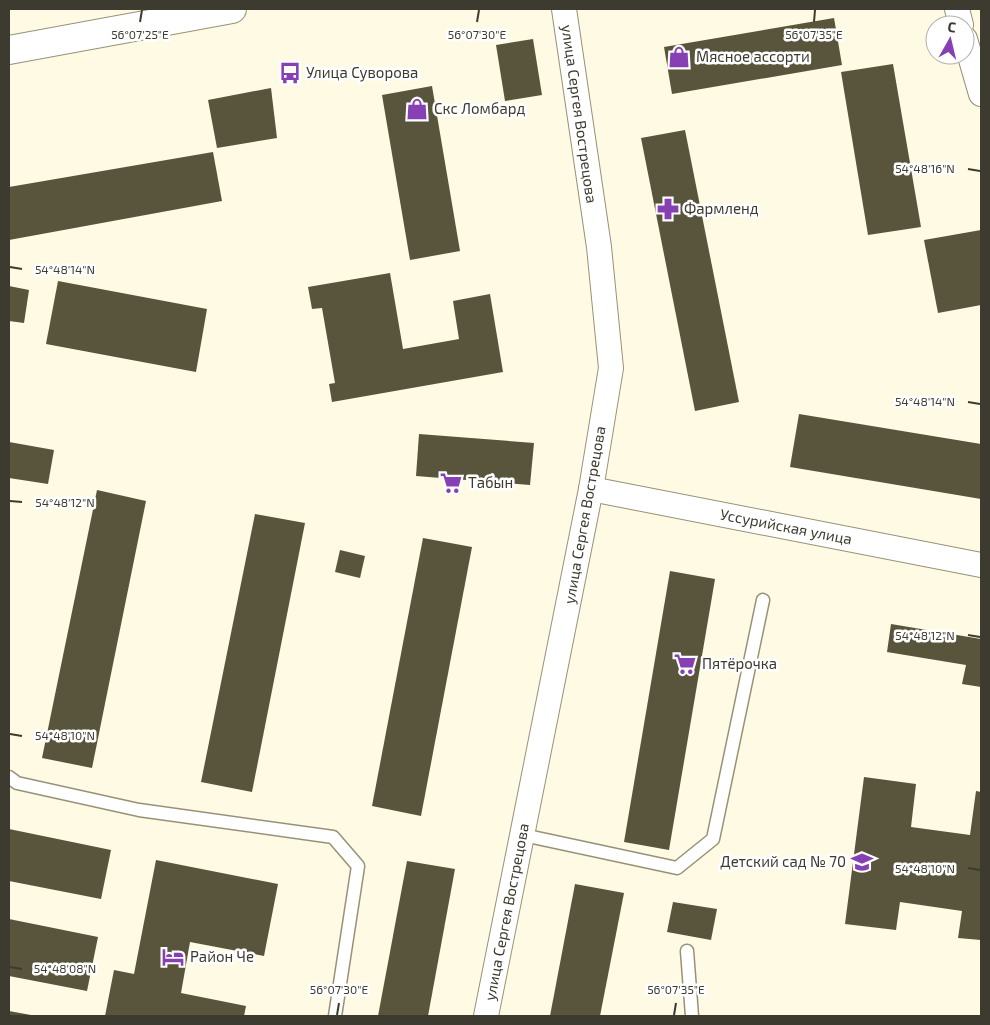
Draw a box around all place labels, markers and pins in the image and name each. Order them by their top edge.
shop icon: Мясное ассорти [666,44,692,70]
place label: Мясное ассорти [696,47,810,65]
bus stop icon: Улица Суворова [277,60,303,86]
place label: Улица Суворова [306,63,418,82]
shop icon: Скс Ломбард [404,96,430,122]
place label: Скс Ломбард [434,99,525,117]
pharmacy icon: Фармленд [655,196,681,222]
place label: Фармленд [684,199,759,217]
supermarket icon: Табын [438,470,464,496]
place label: Табын [468,473,513,491]
supermarket icon: Пятёрочка [672,651,698,677]
place label: Пятёрочка [702,654,777,672]
school or university icon: Детский сад № 70 [849,849,875,875]
place label: Детский сад № 70 [720,852,846,870]
hotel icon: Район Че [160,944,186,970]
place label: Район Че [190,947,254,965]

